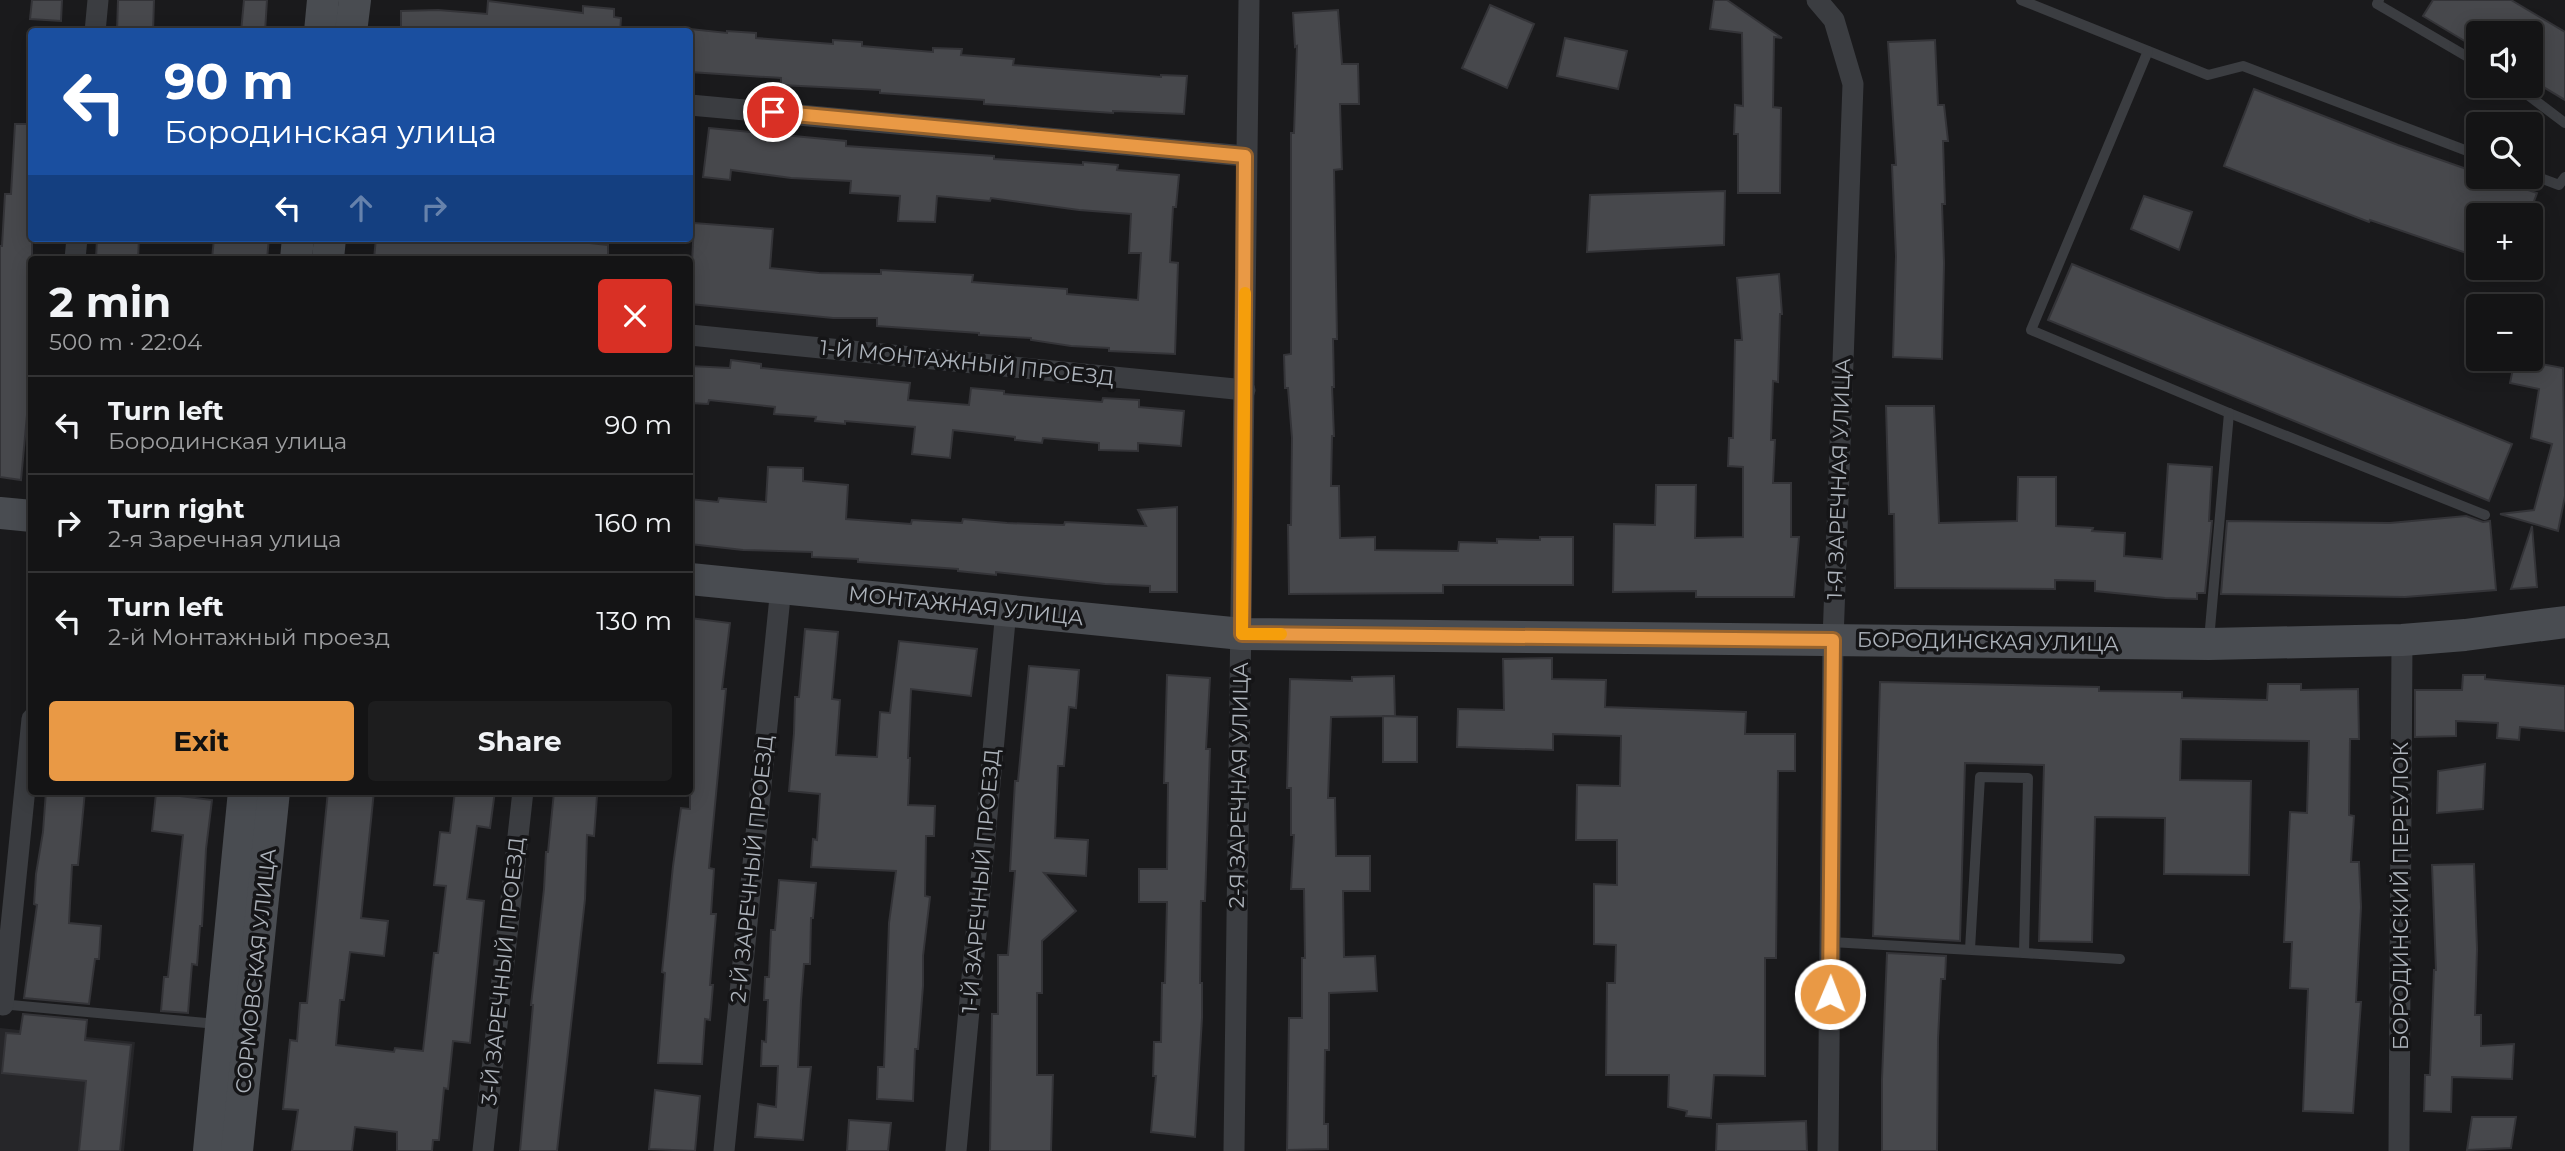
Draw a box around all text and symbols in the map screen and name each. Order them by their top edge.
map controls [2466,21,2543,371]
button: sound [2466,21,2543,98]
text: 90 m [164,52,294,111]
icon: left [49,56,140,147]
pin [743,82,803,142]
icon: arrive [754,93,792,131]
text: Бородинская улица [164,112,497,151]
button: search [2466,112,2543,189]
icon: left [269,189,307,227]
icon: ahead [342,189,380,227]
icon: right [415,189,453,227]
button: + [2466,203,2543,280]
text: 2 min [49,276,171,328]
button: close [598,279,672,353]
button: − [2466,294,2543,371]
text: 500 m · 22:04 [49,328,202,356]
street label: 1-Й МОНТАЖНЫЙ ПРОЕЗД [819,335,1115,390]
street label: 1-Я ЗАРЕЧНАЯ УЛИЦА [1822,357,1855,600]
text: Turn left [108,395,224,427]
icon: left [49,406,87,444]
text: 90 m [605,409,672,441]
text: Бородинская улица [108,427,347,455]
text: Turn right [108,493,244,525]
icon: right [49,504,87,542]
text: 160 m [595,507,672,539]
text: 2-я Заречная улица [108,525,341,553]
street label: МОНТАЖНАЯ УЛИЦА [847,581,1085,630]
text: Turn left [108,591,224,623]
icon: left [49,602,87,640]
text: 130 m [596,605,672,637]
text: 2-й Монтажный проезд [108,623,390,651]
street label: БОРОДИНСКАЯ УЛИЦА [1857,627,2120,656]
street label: 2-Я ЗАРЕЧНАЯ УЛИЦА [1224,661,1253,908]
button: Exit [49,701,354,781]
button: Share [368,701,672,781]
street label: 2-Й ЗАРЕЧНЫЙ ПРОЕЗД [725,734,778,1004]
street label: БОРОДИНСКИЙ ПЕРЕУЛОК [2388,741,2413,1050]
street label: 1-Й ЗАРЕЧНЫЙ ПРОЕЗД [956,748,1005,1014]
street label: 3-Й ЗАРЕЧНЫЙ ПРОЕЗД [476,836,529,1106]
street label: СОРМОВСКАЯ УЛИЦА [230,847,281,1095]
position arrow [1793,957,1867,1031]

